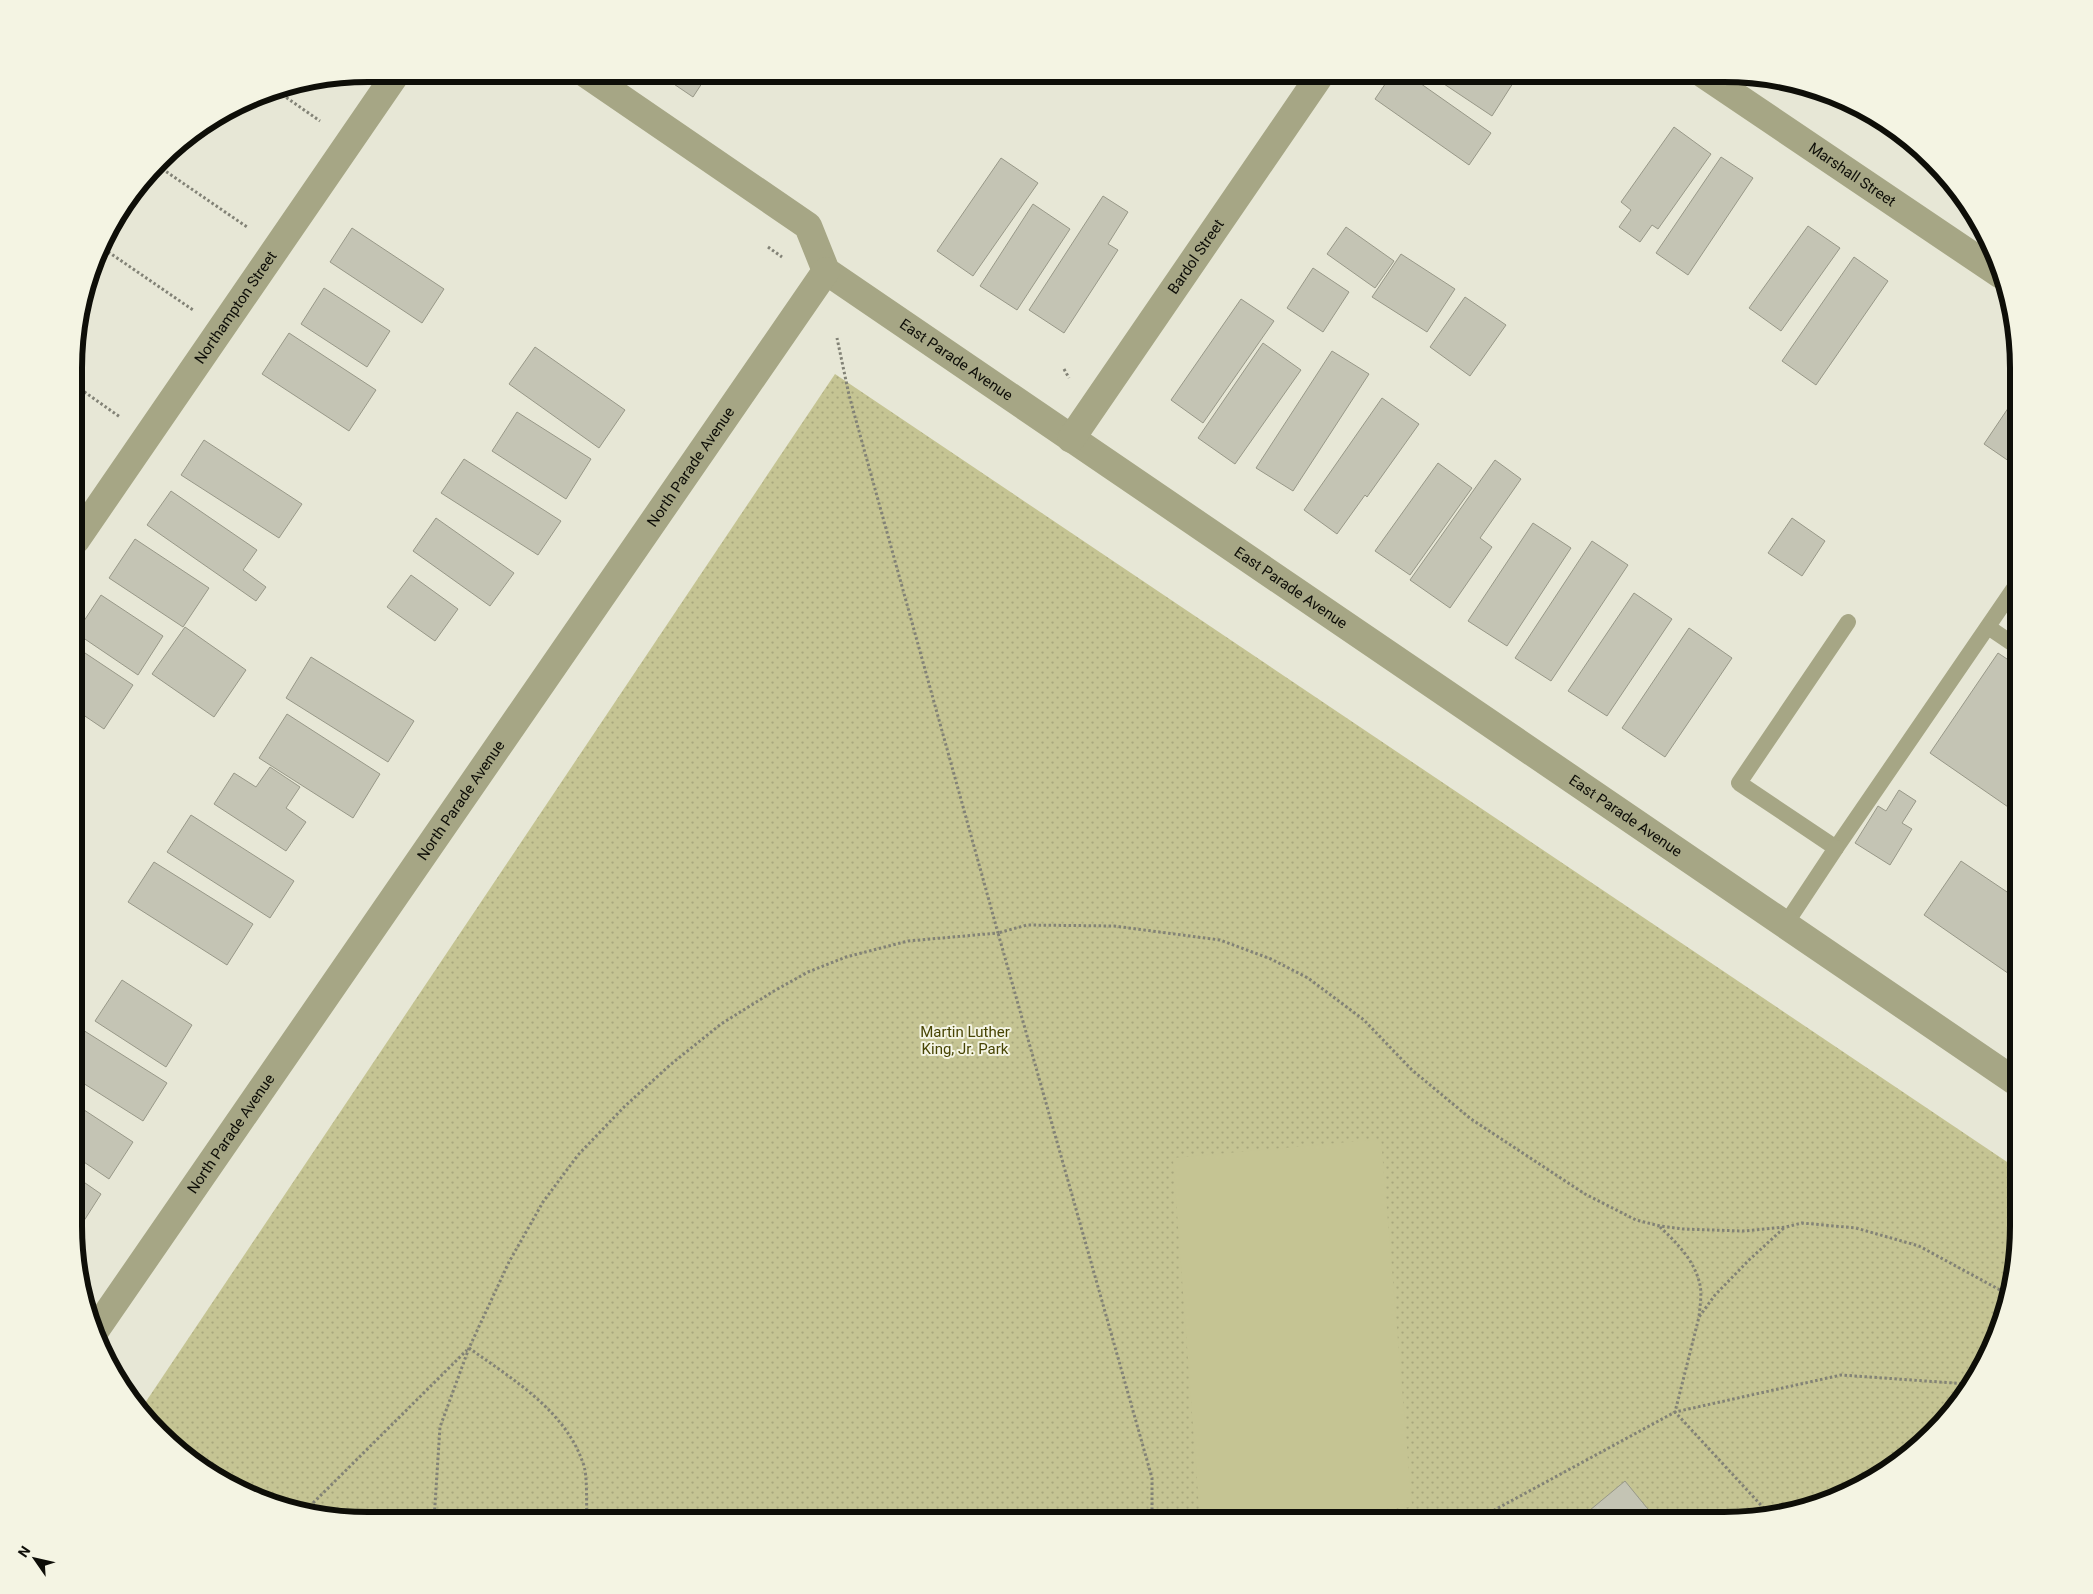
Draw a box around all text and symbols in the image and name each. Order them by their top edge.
street label: Marshall Street [1805,139,1899,210]
street label: Bardol Street [1164,216,1228,297]
street label: Northampton Street [191,248,281,367]
street label: East Parade Avenue [896,315,1016,405]
street label: North Parade Avenue [643,404,738,530]
street label: East Parade Avenue [1231,543,1351,633]
street label: North Parade Avenue [413,737,509,864]
street label: East Parade Avenue [1565,771,1686,861]
park label: Martin Luther King, Jr. Park [920,1023,1010,1058]
street label: North Parade Avenue [183,1070,279,1197]
north arrow [10,1534,60,1584]
text: N [15,1543,34,1560]

